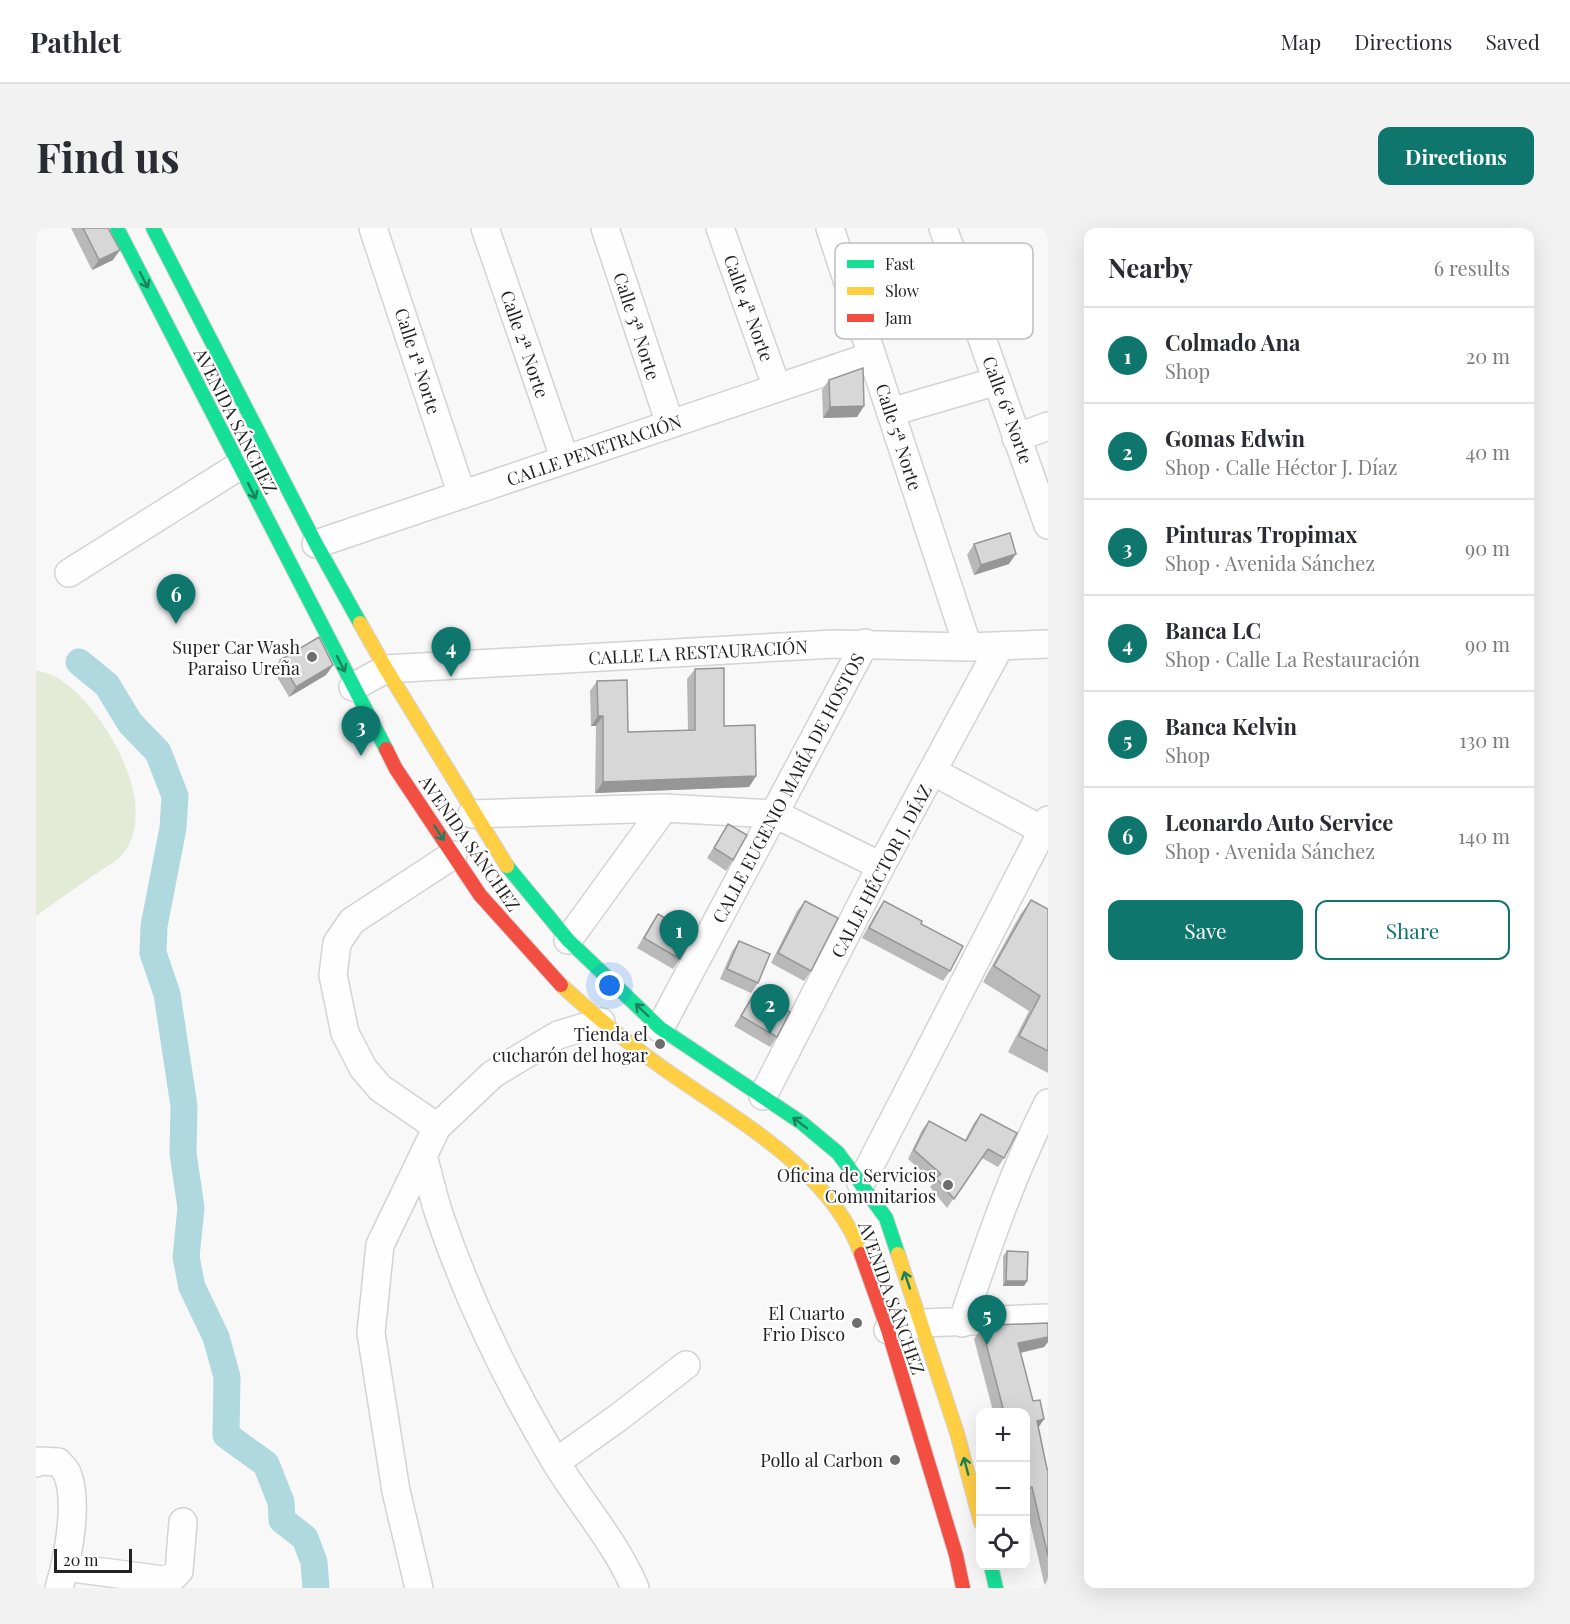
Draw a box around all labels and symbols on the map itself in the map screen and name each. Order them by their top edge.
legend [835,243,1033,339]
street label: Calle 4ª Norte [719,251,779,365]
text: Fast [885,253,915,274]
street label: Calle 3ª Norte [608,269,666,383]
one-way arrow [138,271,150,288]
text: Slow [885,280,920,301]
street label: Calle 2ª Norte [495,287,555,401]
street label: Calle 1ª Norte [390,305,446,417]
text: Jam [884,307,912,328]
street label: AVENIDA SÁNCHEZ [188,343,283,498]
street label: Calle 6ª Norte [977,353,1039,467]
street label: Calle 5ª Norte [870,380,928,494]
street label: CALLE PENETRACIÓN [503,409,685,491]
one-way arrow [246,482,258,499]
pin: 6 [156,574,196,624]
pin: 4 [432,628,470,677]
street label: CALLE LA RESTAURACIÓN [588,634,809,670]
place label: Super Car Wash Paraiso Ureña [172,635,300,680]
street label: CALLE EUGENIO MARÍA DE HOSTOS [706,649,870,927]
marker: Super Car Wash Paraiso Ureña [305,650,319,664]
one-way arrow [336,655,348,673]
pin: 3 [342,706,380,756]
street label: AVENIDA SÁNCHEZ [413,769,526,916]
street label: CALLE HÉCTOR J. DÍAZ [825,780,937,962]
one-way arrow [433,824,445,841]
pin: 1 [660,910,698,960]
your location [595,971,624,1000]
pin: 2 [750,984,790,1034]
one-way arrow [634,1003,649,1017]
place label: Tienda el cucharón del hogar [492,1022,648,1067]
marker: Tienda el cucharón del hogar [653,1037,667,1051]
one-way arrow [793,1116,809,1129]
place label: Oficina de Servicios Comunitarios [777,1163,936,1208]
marker: Oficina de Servicios Comunitarios [941,1178,955,1192]
street label: AVENIDA SÁNCHEZ [853,1217,931,1378]
one-way arrow [901,1271,912,1290]
pin: 5 [968,1296,1006,1345]
place label: El Cuarto Frio Disco [762,1301,845,1346]
marker: El Cuarto Frio Disco [850,1316,864,1330]
place label: Pollo al Carbon [760,1448,883,1472]
marker: Pollo al Carbon [888,1453,902,1467]
one-way arrow [959,1457,971,1476]
scale bar [54,1546,132,1574]

